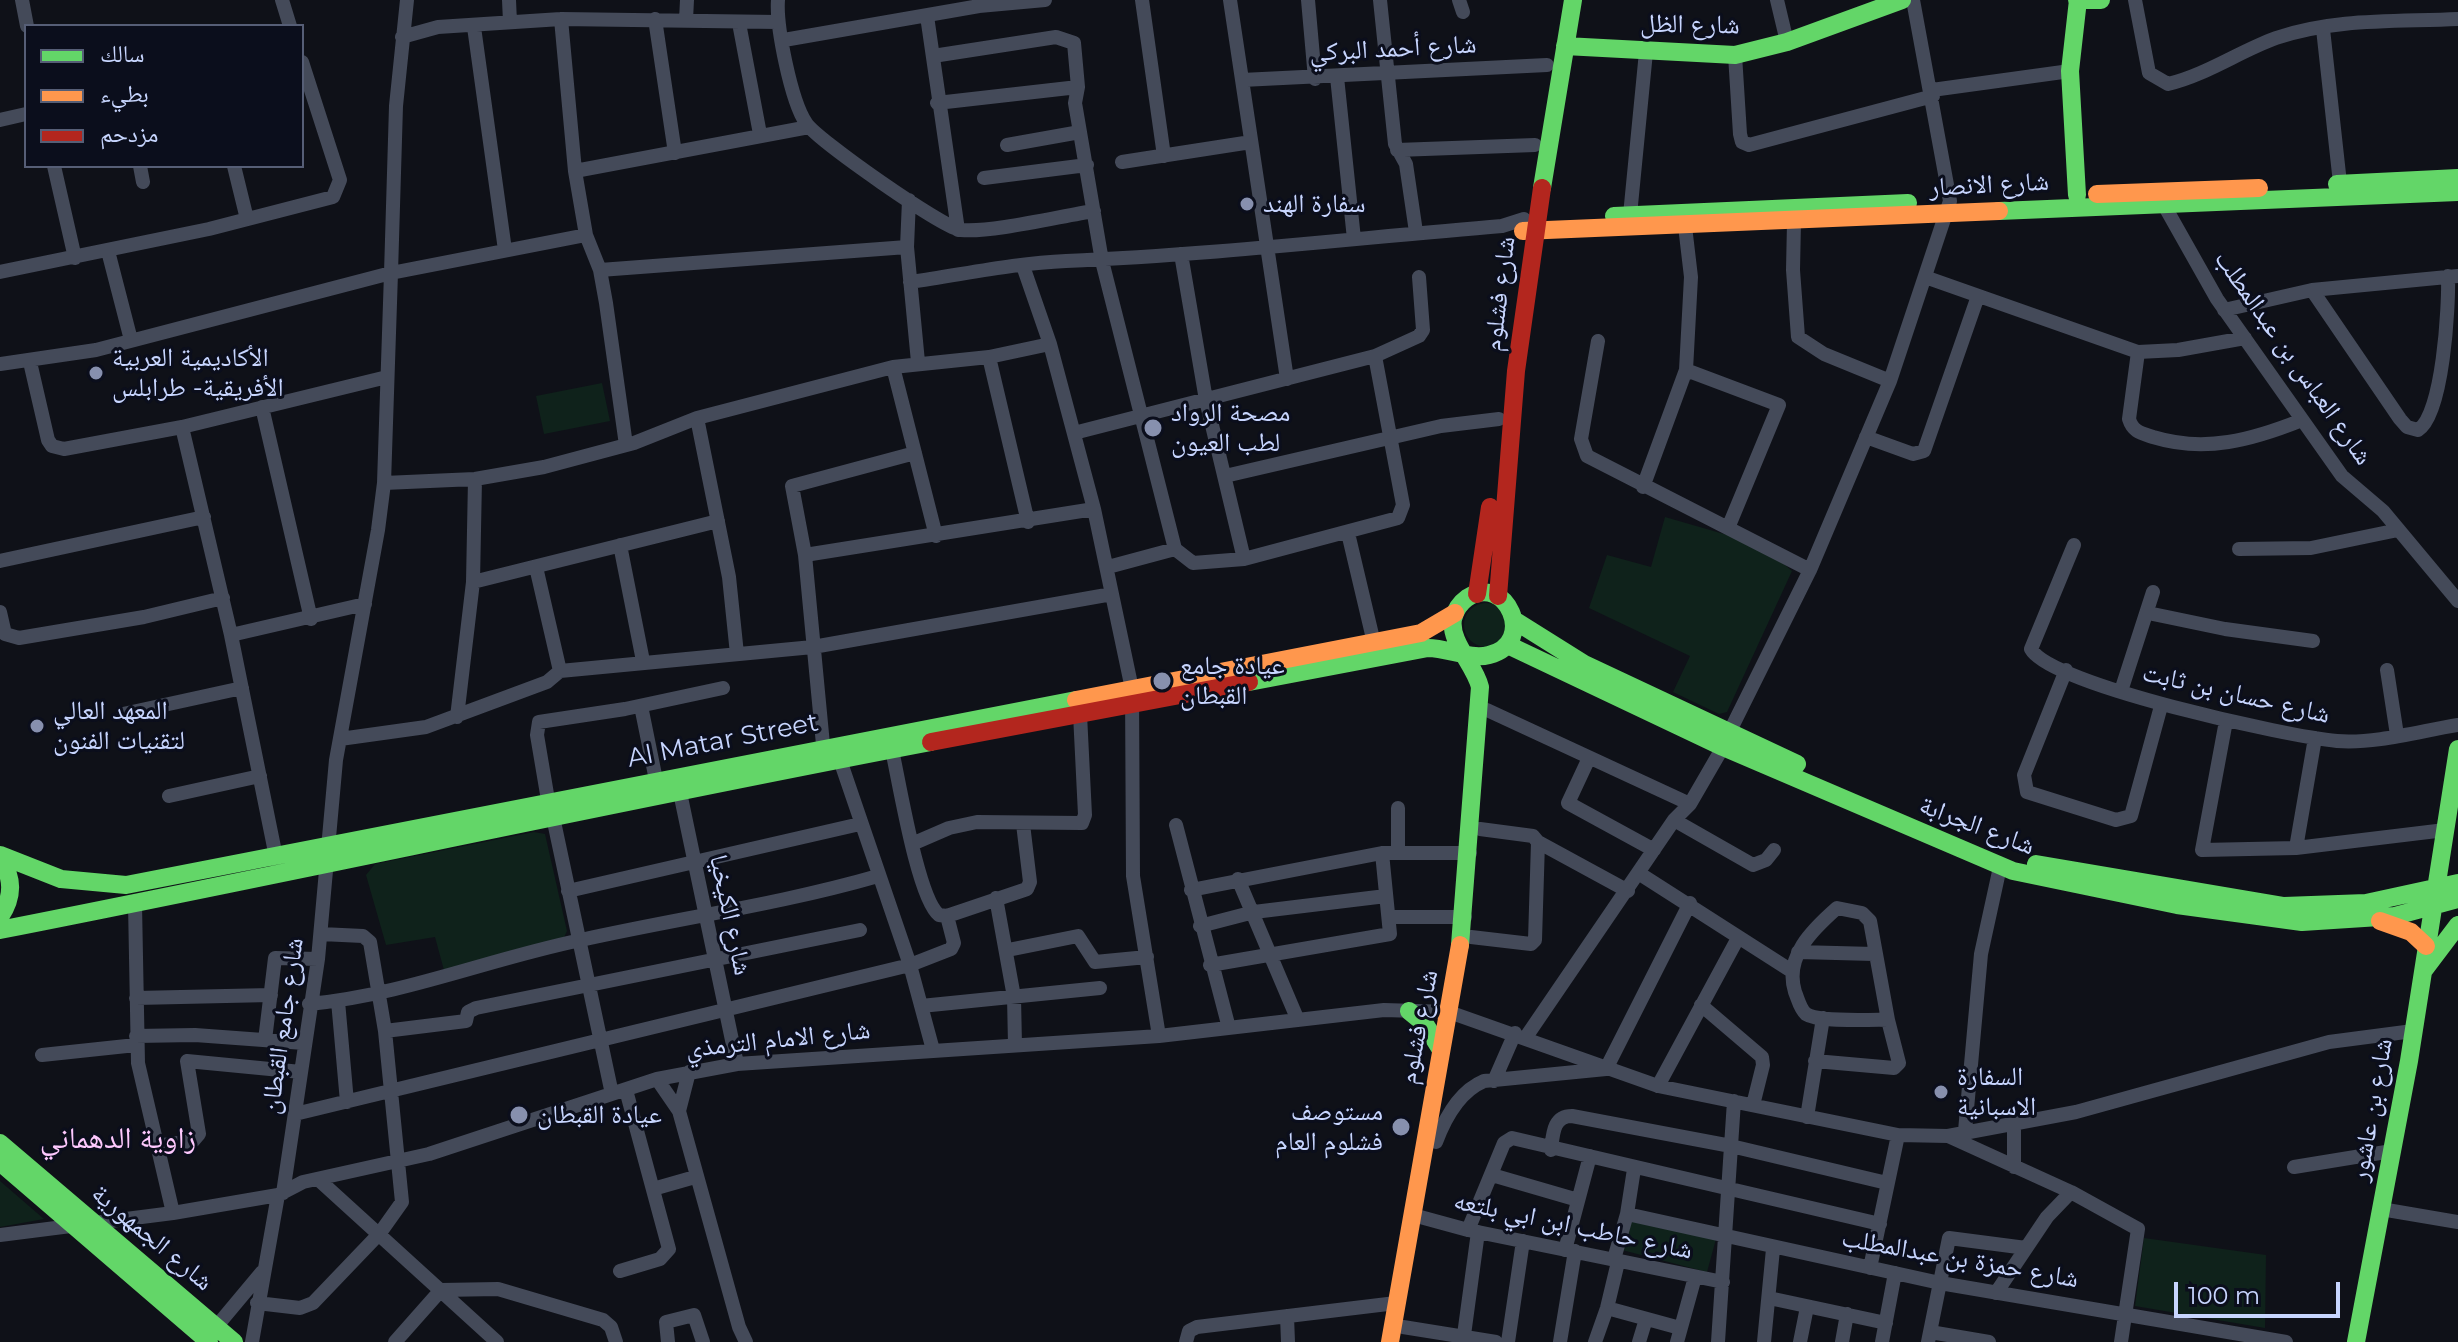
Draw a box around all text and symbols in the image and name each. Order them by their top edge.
street label: شارع الظل [1640,9,1740,41]
legend [24,24,304,168]
street label: شارع أحمد البركي [1309,29,1477,69]
text: سالك [100,39,145,68]
text: بطيء [100,79,149,108]
text: مزدحم [100,119,159,148]
street label: شارع الانصار [1928,166,2050,204]
place label: سفارة الهند [1263,188,1366,220]
marker: سفارة الهند [1238,195,1256,213]
street label: شارع فشلوم [1477,235,1523,353]
street label: شارع العباس بن عبدالمطلب [2207,245,2379,471]
place label: الأكاديمية العربية الأفريقية- طرابلس [112,342,284,404]
marker: الأكاديمية العربية الأفريقية- طرابلس [87,364,105,382]
place label: مصحة الرواد لطب العيون [1171,397,1290,458]
marker: مصحة الرواد لطب العيون [1142,417,1164,439]
place label: عيادة جامع القبطان [1180,650,1285,712]
street label: شارع حسان بن ثابت [2139,657,2333,731]
marker: عيادة جامع القبطان [1151,670,1173,692]
place label: المعهد العالي لتقنيات الفنون [53,695,185,756]
street label: Al Matar Street [625,707,821,775]
marker: المعهد العالي لتقنيات الفنون [28,717,46,735]
street label: شارع الجرابة [1915,790,2039,862]
street label: شارع الكيخيا [702,852,758,978]
street label: شارع جامع القبطان [255,936,311,1116]
street label: شارع فشلوم [1393,967,1445,1087]
street label: شارع الامام الترمذي [684,1015,872,1065]
street label: شارع بن عاشور [2344,1036,2400,1184]
place label: السفارة الاسبانية [1957,1061,2036,1122]
marker: السفارة الاسبانية [1932,1083,1950,1101]
place label: مستوصف فشلوم العام [1275,1096,1383,1158]
place label: عيادة القبطان [537,1099,662,1131]
marker: عيادة القبطان [508,1104,530,1126]
marker: مستوصف فشلوم العام [1390,1116,1412,1138]
district label: زاوية الدهماني [40,1121,196,1157]
street label: شارع الجمهورية [85,1178,219,1298]
street label: شارع حاطب ابن ابي بلتعه [1451,1185,1695,1267]
street label: شارع حمزة بن عبدالمطلب [1839,1223,2081,1295]
scale bar [2178,1266,2344,1316]
text: 100 m [2188,1281,2260,1310]

